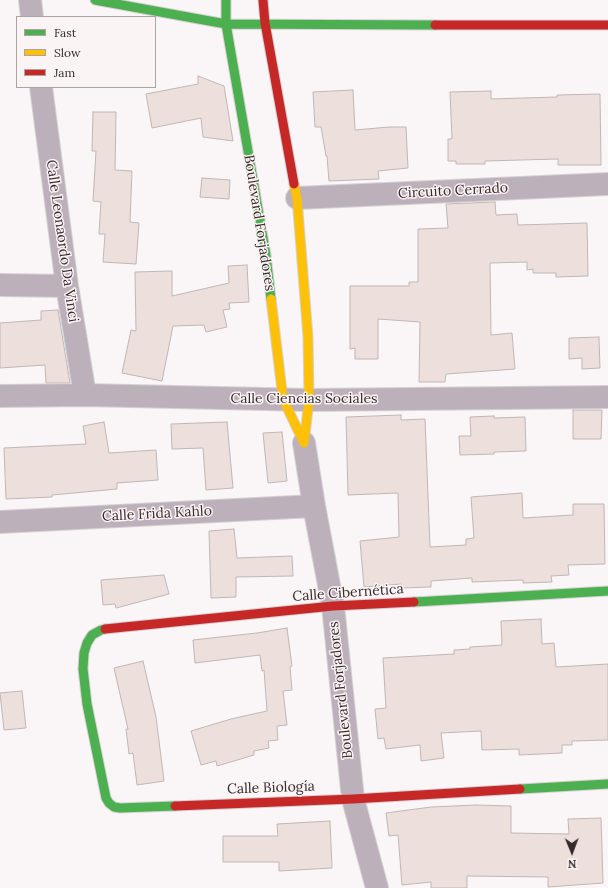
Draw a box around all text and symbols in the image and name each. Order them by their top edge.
legend [16,16,156,88]
text: Fast [54,25,77,40]
text: Slow [54,45,81,60]
text: Jam [54,65,75,80]
street label: Boulevard Forjadores [240,154,278,292]
street label: Calle Leonaordo Da Vinci [42,159,82,323]
street label: Circuito Cerrado [398,180,508,202]
street label: Calle Ciencias Sociales [230,391,378,407]
street label: Calle Frida Kahlo [102,503,212,525]
street label: Calle Cibernética [292,581,404,605]
street label: Boulevard Forjadores [325,621,357,759]
street label: Calle Biología [227,778,315,798]
north arrow [552,832,592,872]
text: N [568,857,577,871]

